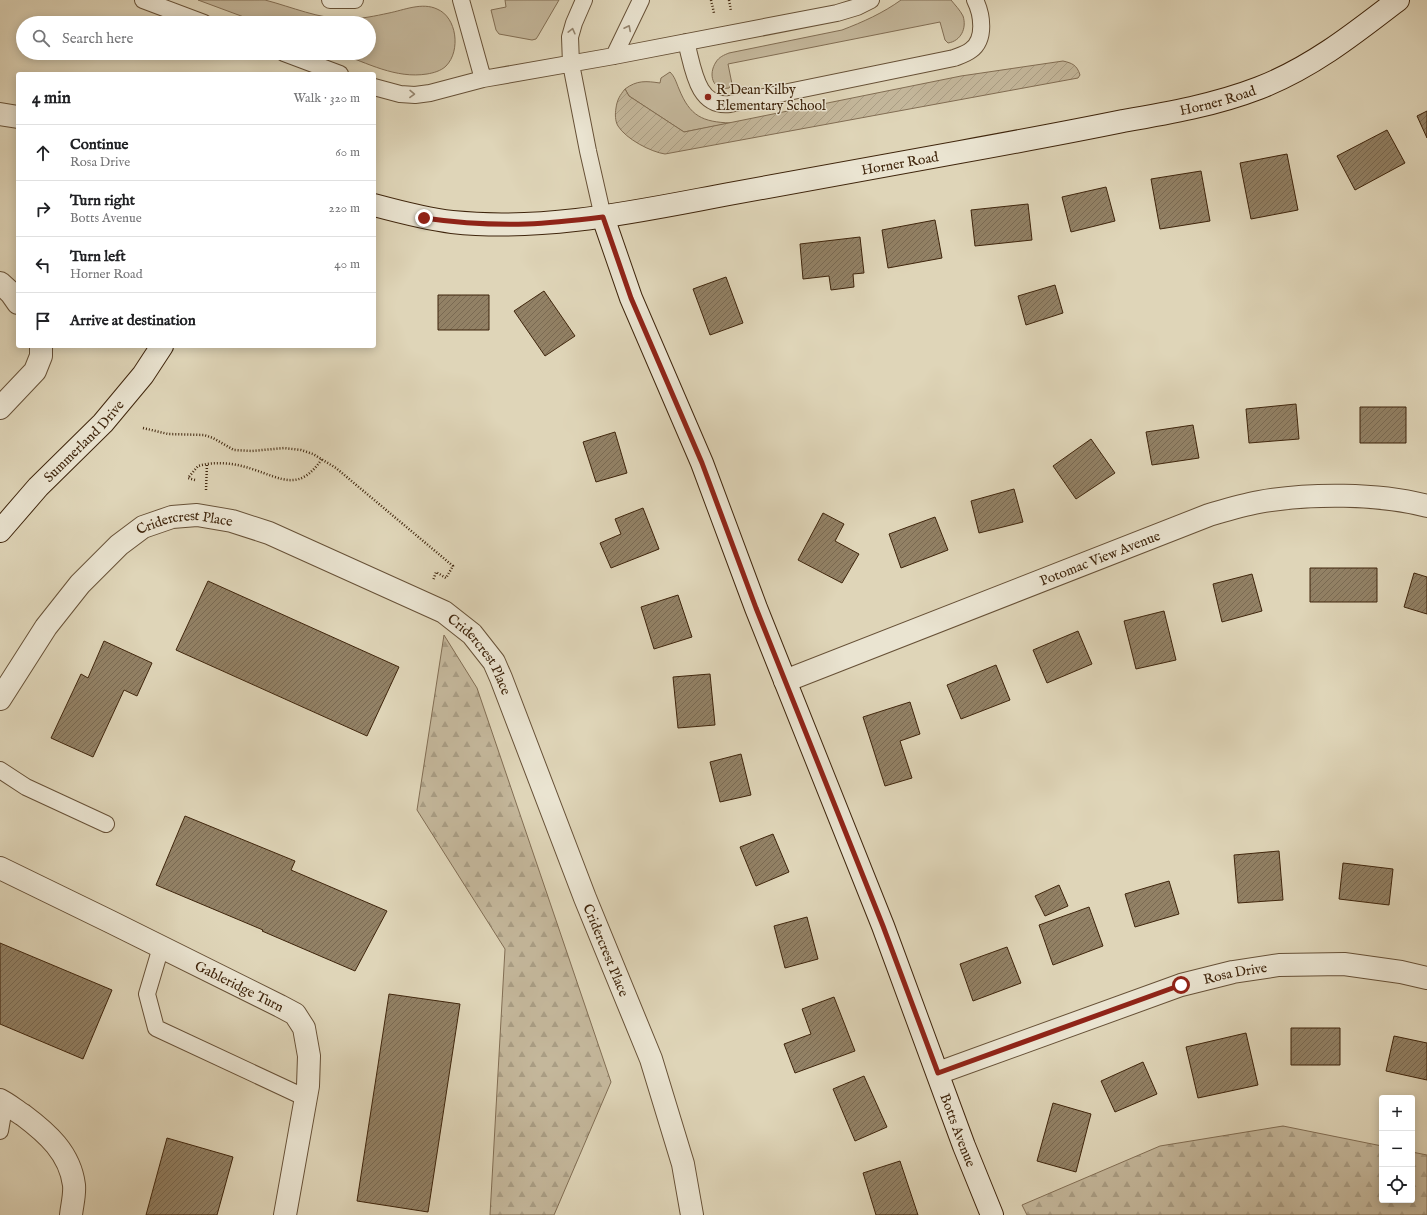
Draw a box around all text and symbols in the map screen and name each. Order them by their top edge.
search box [16,16,376,60]
one-way arrow [623,25,631,32]
icon: search [30,27,52,49]
one-way arrow [567,28,576,35]
text: Search here [62,29,133,48]
place label: R Dean Kilby Elementary School [716,81,826,115]
street label: Horner Road [1178,82,1259,120]
text: 4 min [32,88,71,109]
text: Walk · 320 m [294,90,360,107]
one-way arrow [409,90,415,98]
marker: R Dean Kilby Elementary School [703,92,713,102]
text: Continue [70,135,128,154]
icon: ahead [32,142,54,164]
text: 60 m [335,144,360,161]
street label: Horner Road [860,148,941,180]
text: Rosa Drive [70,154,130,171]
text: Turn right [70,191,135,210]
icon: right [32,198,54,220]
text: 220 m [329,200,360,217]
route end [415,209,433,227]
text: Botts Avenue [70,210,142,227]
text: Turn left [70,247,126,266]
icon: left [32,254,54,276]
text: 40 m [334,256,360,273]
text: Horner Road [70,266,143,283]
icon: arrive [32,310,54,332]
text: Arrive at destination [70,311,196,330]
street label: Summerland Drive [40,396,129,487]
street label: Cridercrest Place [133,507,235,539]
street label: Potomac View Avenue [1037,527,1164,590]
street label: Cridercrest Place [443,610,515,698]
street label: Cridercrest Place [578,901,633,1000]
street label: Gableridge Turn [192,957,287,1017]
street label: Rosa Drive [1202,959,1269,989]
route start [1172,976,1190,994]
street label: Botts Avenue [935,1091,980,1170]
map controls [1379,1095,1415,1203]
button: + [1379,1095,1415,1131]
button: − [1379,1131,1415,1167]
button: locate [1379,1167,1415,1203]

